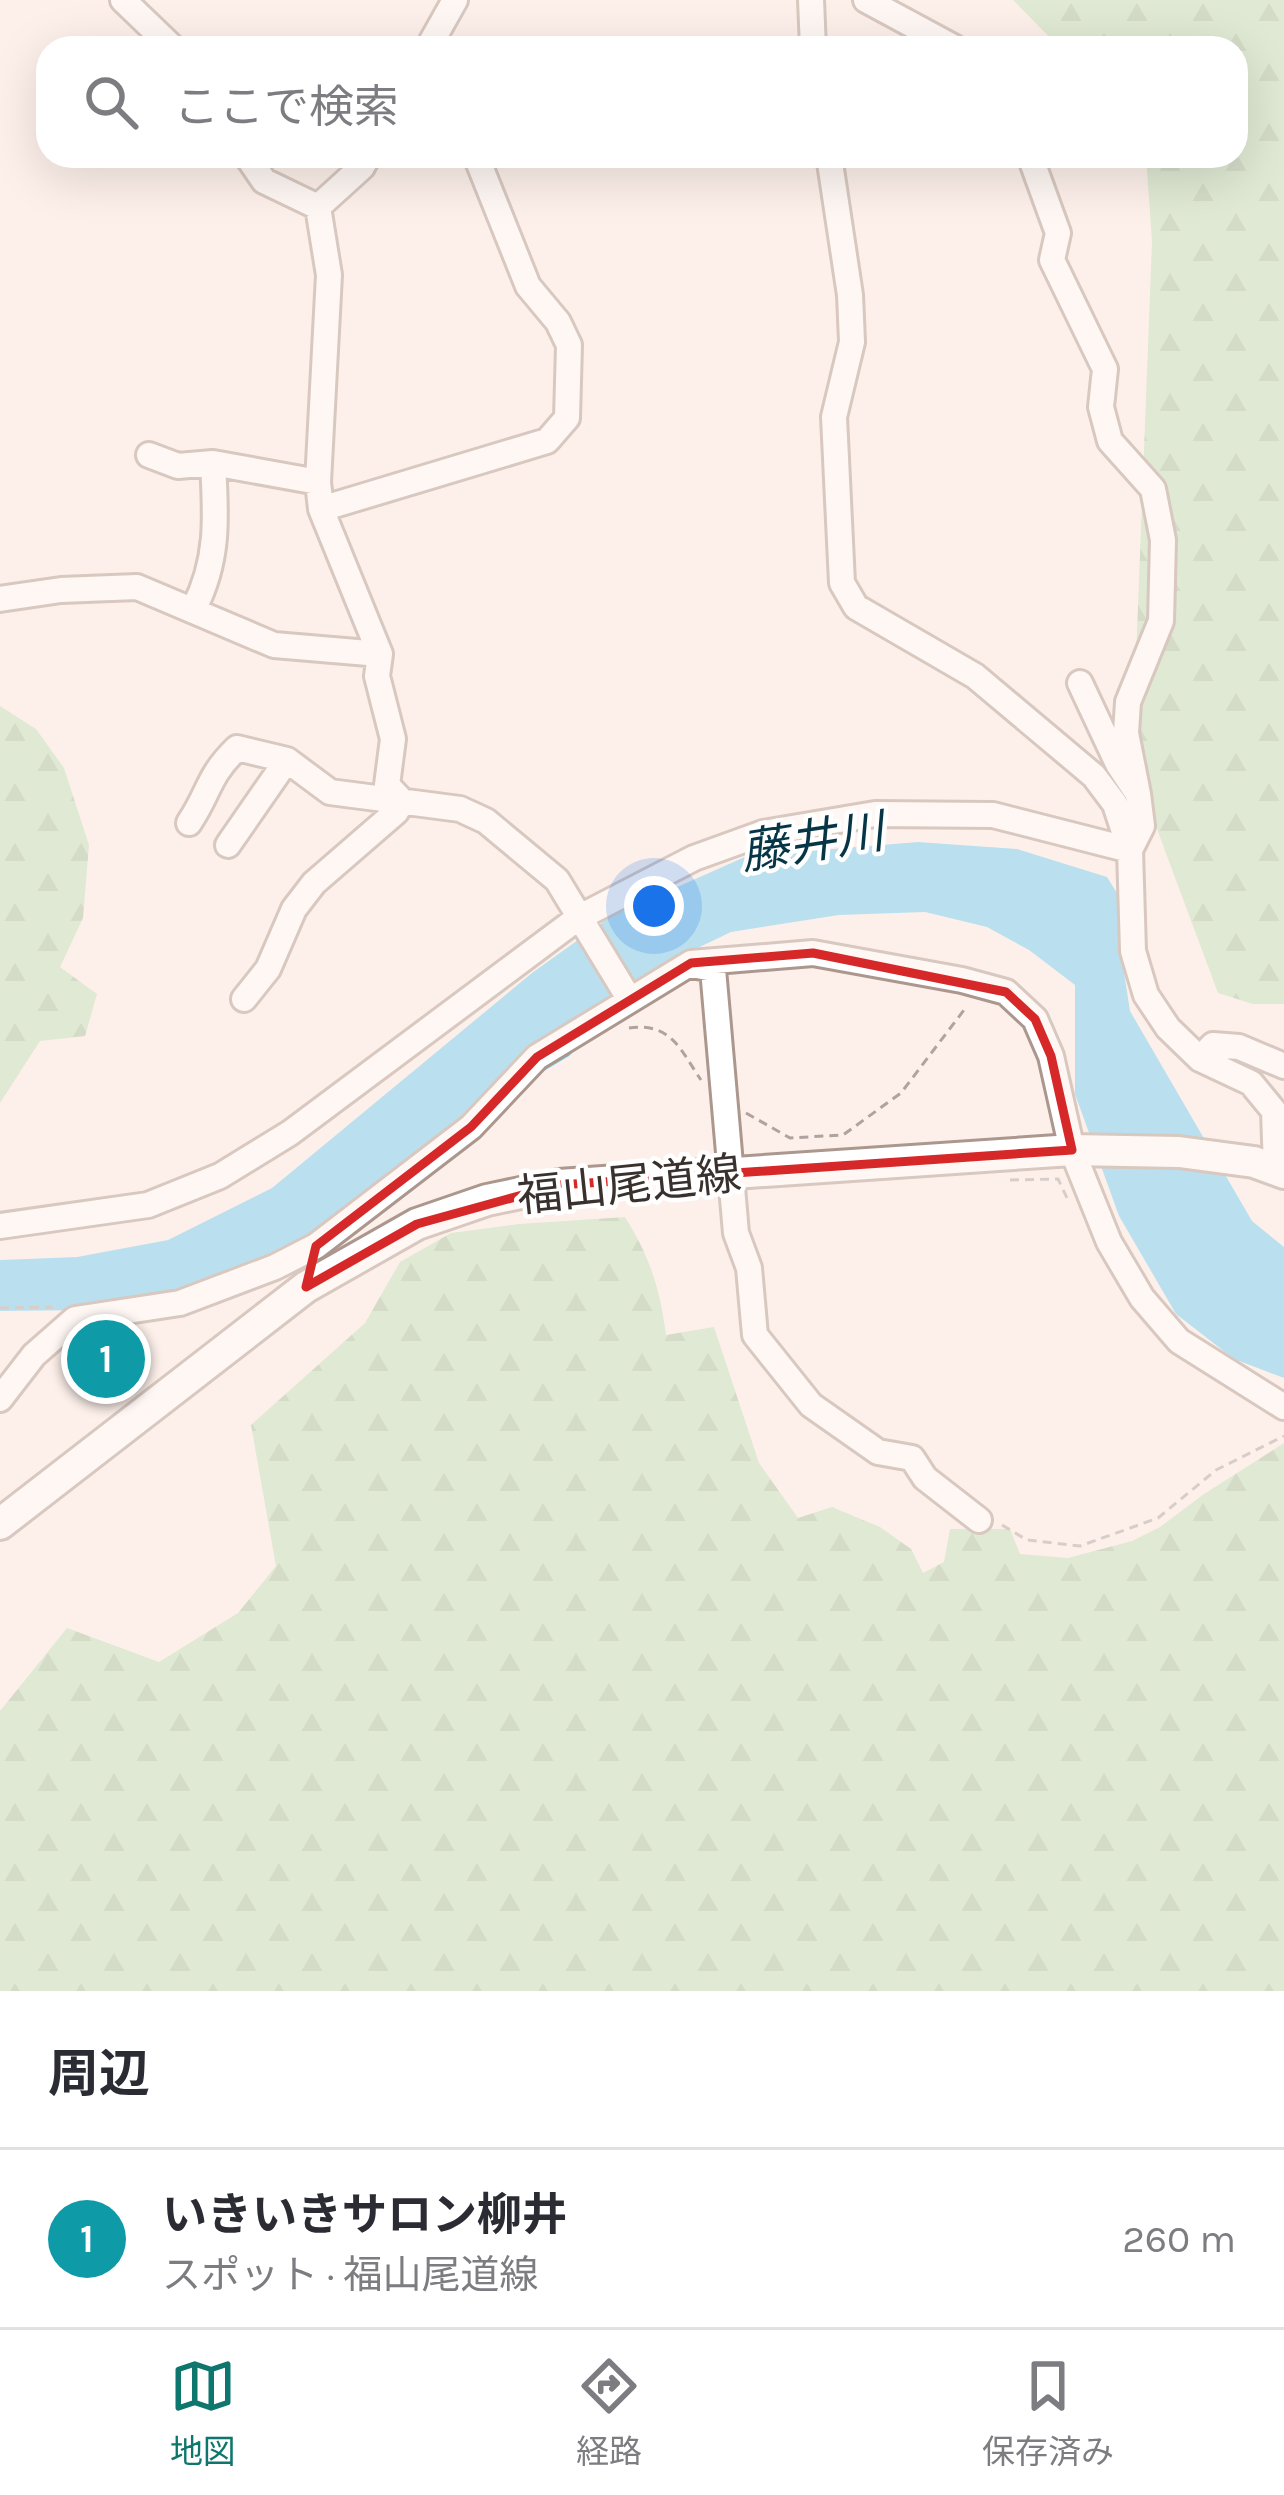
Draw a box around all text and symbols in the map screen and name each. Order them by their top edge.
search box [36,36,1248,168]
icon: search [78,69,144,135]
text: ここで検索 [174,81,399,133]
water label: 藤井川 [737,802,893,881]
your location [624,876,684,936]
street label: 福山尾道線 [514,1147,744,1223]
pin: 1 [67,1314,145,1404]
text: 周辺 [48,2044,150,2104]
text: いきいきサロン柳井 [162,2189,567,2241]
text: 1 [80,2216,94,2262]
text: 260 m [1122,2216,1236,2262]
text: スポット · 福山尾道線 [162,2252,539,2298]
tab: 地図 [170,2353,236,2473]
tab: 経路 [576,2353,642,2473]
tab: 保存済み [982,2353,1114,2473]

